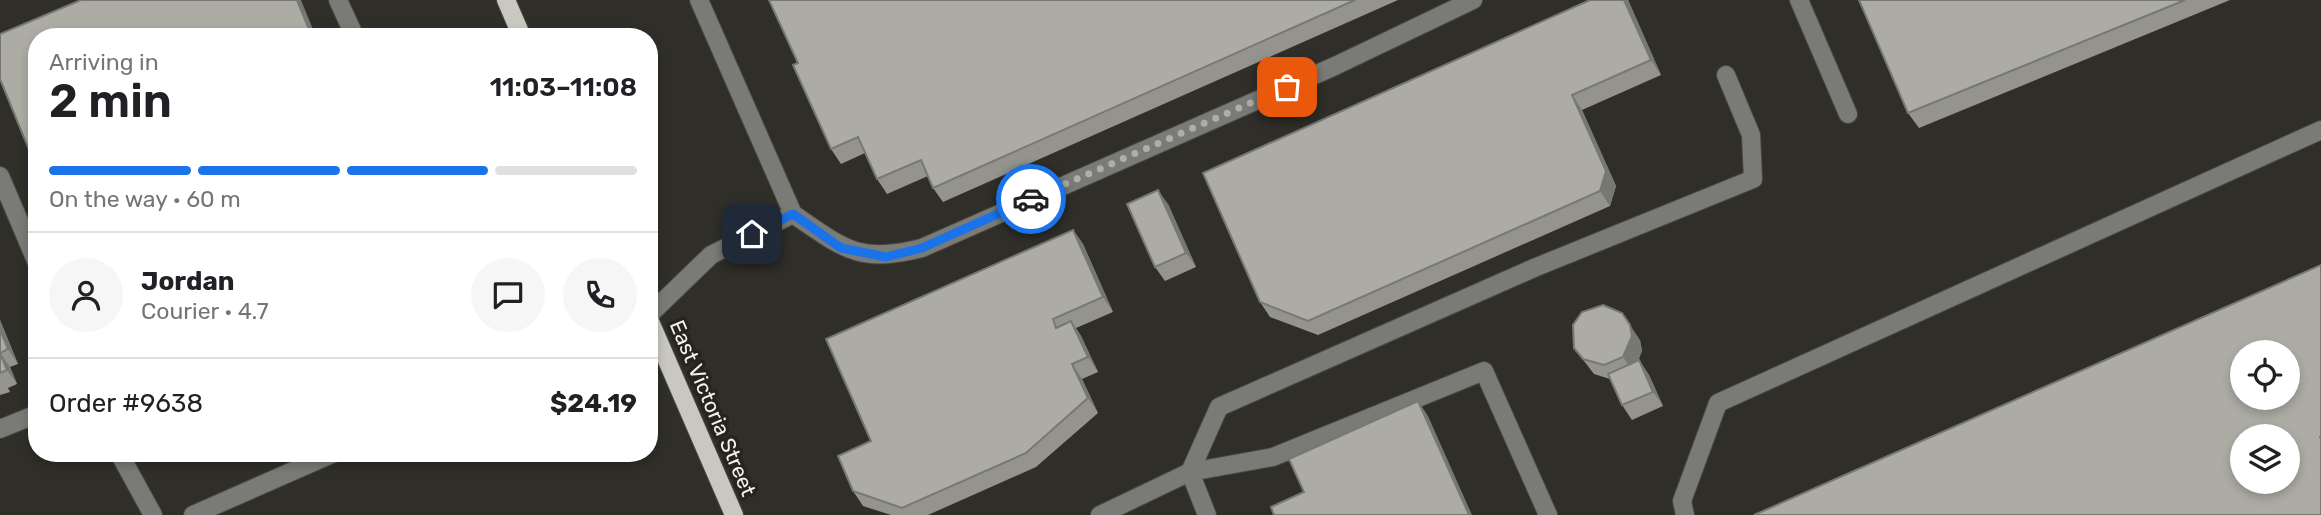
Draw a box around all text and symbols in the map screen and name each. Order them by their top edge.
text: Arriving in [49,48,159,76]
pin [1257,57,1317,117]
icon: bag [1268,68,1306,106]
text: 11:03–11:08 [490,72,637,103]
text: 2 min [49,74,172,129]
courier [996,164,1066,234]
icon: car [1012,180,1050,218]
text: On the way · 60 m [49,185,241,213]
pin [722,204,782,264]
icon: home [733,215,771,253]
button: person [49,258,123,332]
button: chat [471,258,545,332]
button: phone [563,258,637,332]
text: Jordan [141,266,234,297]
text: Courier · 4.7 [141,297,268,325]
street label: East Victoria Street [665,316,761,500]
map controls [2230,340,2300,494]
button: locate [2230,340,2300,410]
text: Order #9638 [49,388,203,419]
text: $24.19 [550,388,637,419]
button: layers [2230,424,2300,494]

